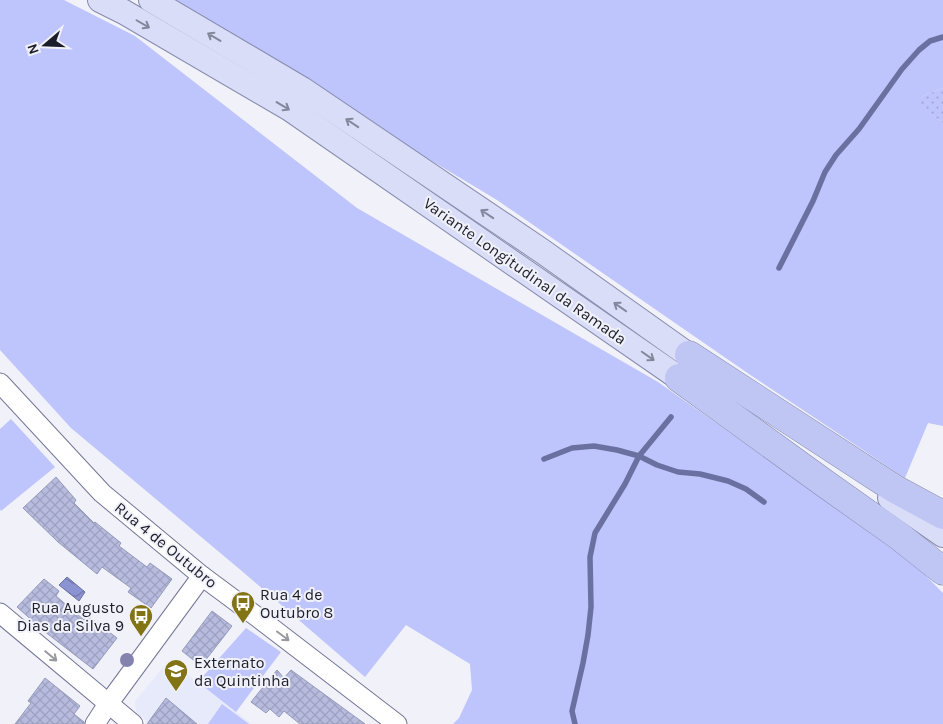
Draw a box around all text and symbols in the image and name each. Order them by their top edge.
one-way arrow [135,19,149,29]
north arrow [20,20,70,70]
one-way arrow [208,32,222,42]
text: N [24,42,43,57]
one-way arrow [276,101,290,111]
one-way arrow [346,118,360,128]
street label: Variante Longitudinal da Ramada [420,193,630,349]
one-way arrow [480,209,494,219]
one-way arrow [613,302,627,312]
one-way arrow [640,352,654,362]
street label: Rua 4 de Outubro [111,498,221,592]
place label: Rua 4 de Outubro 8 [260,585,333,622]
bus stop icon: Rua 4 de Outubro 8 [230,590,256,624]
place label: Rua Augusto Dias da Silva 9 [17,598,124,635]
bus stop icon: Rua Augusto Dias da Silva 9 [128,603,154,637]
one-way arrow [276,631,289,642]
one-way arrow [44,650,57,661]
place label: Externato da Quintinha [194,653,290,690]
school or university icon: Externato da Quintinha [163,658,189,692]

